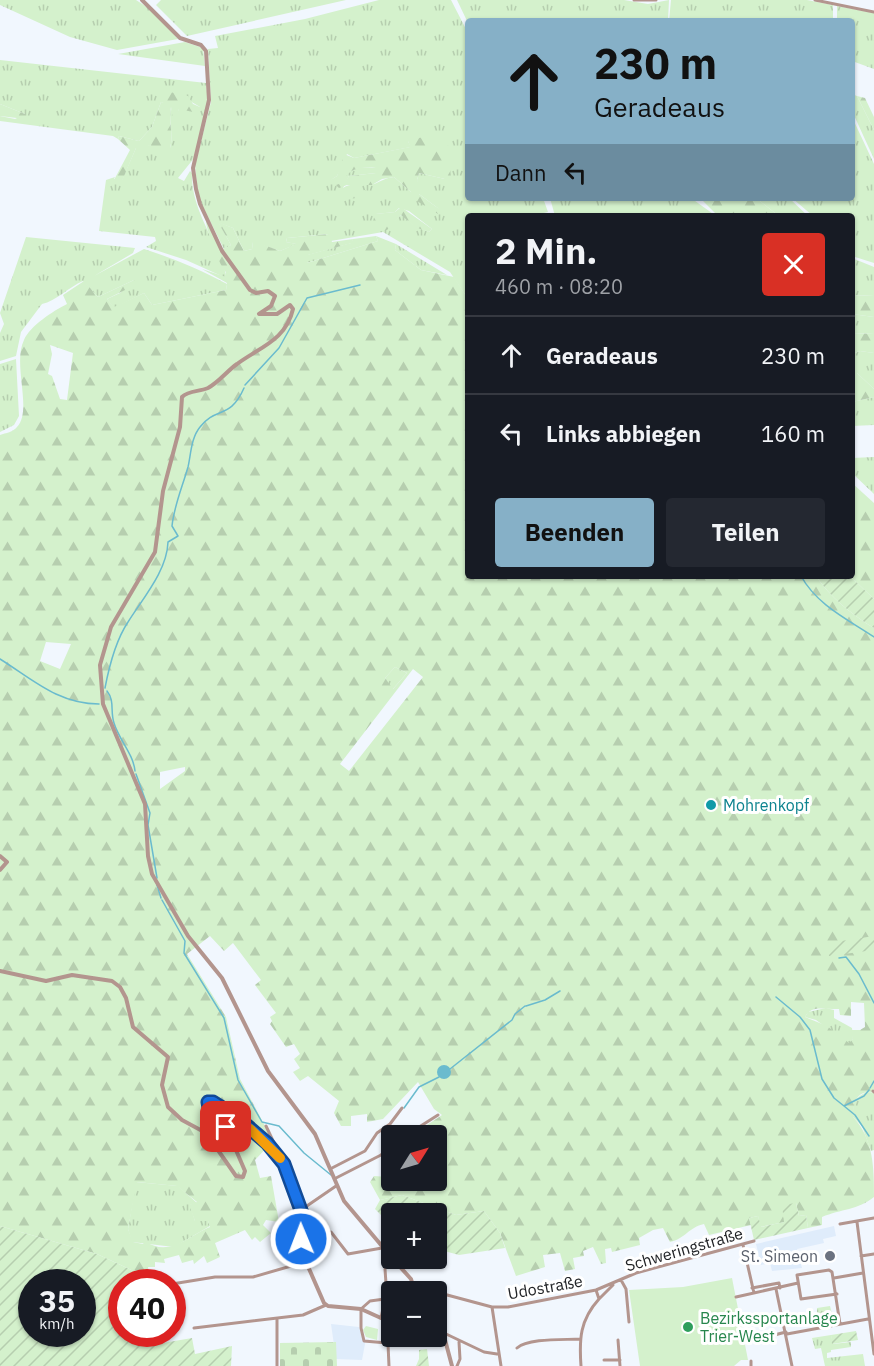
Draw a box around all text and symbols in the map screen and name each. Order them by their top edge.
text: 230 m [594,36,717,91]
icon: ahead [495,42,573,120]
text: Geradeaus [594,89,725,124]
icon: left [559,156,592,189]
text: Dann [495,158,547,187]
text: 2 Min. [495,227,598,274]
button: close [762,233,825,296]
text: 460 m · 08:20 [495,273,623,300]
icon: ahead [495,339,528,372]
text: Geradeaus [546,341,658,370]
text: 230 m [761,341,825,370]
icon: left [495,417,528,450]
text: Links abbiegen [546,419,701,448]
text: 160 m [761,419,825,448]
button: Beenden [495,498,654,567]
button: Teilen [666,498,825,567]
place label: Mohrenkopf [723,795,809,815]
marker: Mohrenkopf [704,798,718,812]
pin [200,1101,251,1152]
icon: arrive [209,1110,242,1143]
north arrow [381,1125,447,1191]
map controls [381,1125,447,1347]
button: + [381,1203,447,1269]
position arrow [269,1207,333,1271]
street label: Schweringstraße [623,1223,745,1275]
place label: St. Simeon [741,1246,818,1266]
marker: St. Simeon [823,1249,837,1263]
speed limit sign: 40 [108,1269,186,1347]
street label: Udostraße [506,1271,584,1303]
text: 35 [39,1281,75,1320]
button: − [381,1281,447,1347]
place label: Bezirkssportanlage Trier-West [700,1308,838,1346]
text: km/h [39,1314,75,1333]
marker: Bezirkssportanlage Trier-West [681,1320,695,1334]

